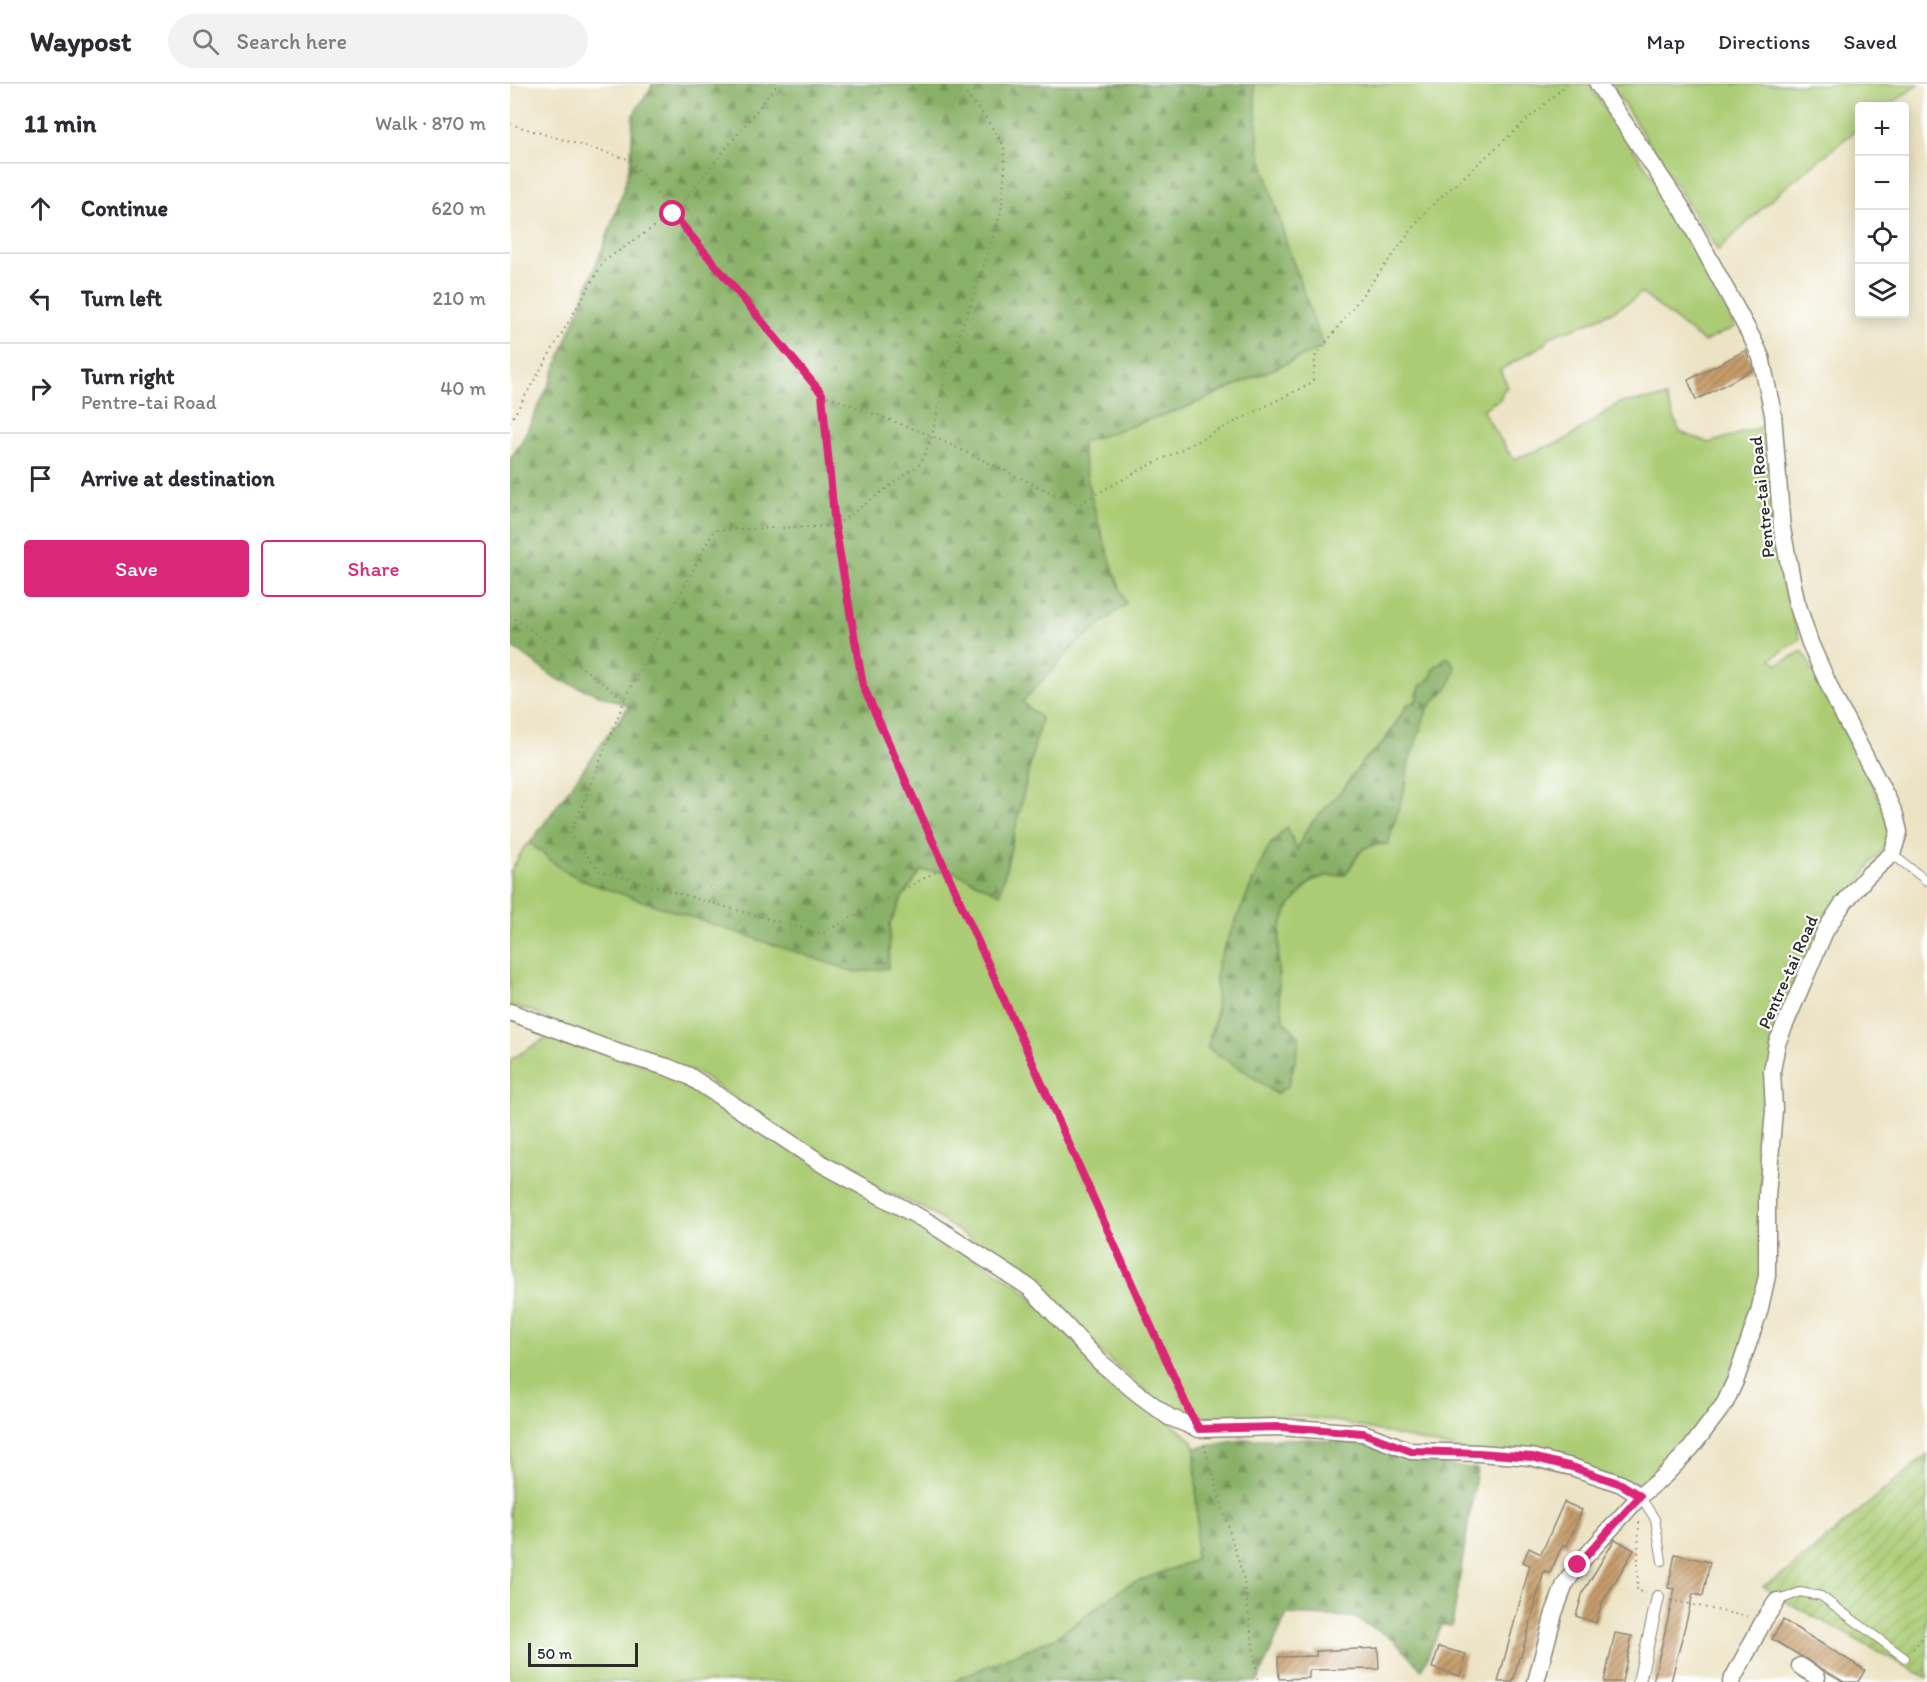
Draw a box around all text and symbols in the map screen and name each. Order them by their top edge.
search box [168,14,588,68]
text: Waypost [30,24,132,58]
icon: search [189,25,222,58]
text: Search here [237,28,347,55]
text: Map [1647,29,1685,54]
text: Directions [1718,29,1810,54]
text: Saved [1843,29,1897,54]
map controls [1855,102,1909,318]
button: + [1855,102,1909,156]
text: 11 min [24,107,96,139]
text: Walk · 870 m [375,111,486,135]
button: − [1855,156,1909,210]
icon: ahead [24,192,57,225]
text: Continue [81,195,168,222]
text: 620 m [431,196,486,220]
route start [659,200,685,226]
button: locate [1855,210,1909,264]
button: layers [1855,264,1909,318]
icon: left [24,282,57,315]
text: Turn left [81,285,162,312]
text: 210 m [433,286,486,310]
text: Turn right [81,363,175,390]
icon: right [24,372,57,405]
text: 40 m [440,376,486,400]
text: Pentre-tai Road [81,390,217,414]
street label: Pentre-tai Road [1745,435,1779,559]
icon: arrive [24,462,57,495]
text: Arrive at destination [81,465,275,492]
button: Save [24,540,249,597]
button: Share [261,540,486,597]
street label: Pentre-tai Road [1753,912,1823,1032]
route end [1564,1551,1590,1577]
scale bar [528,1640,638,1668]
text: 50 m [537,1644,572,1663]

